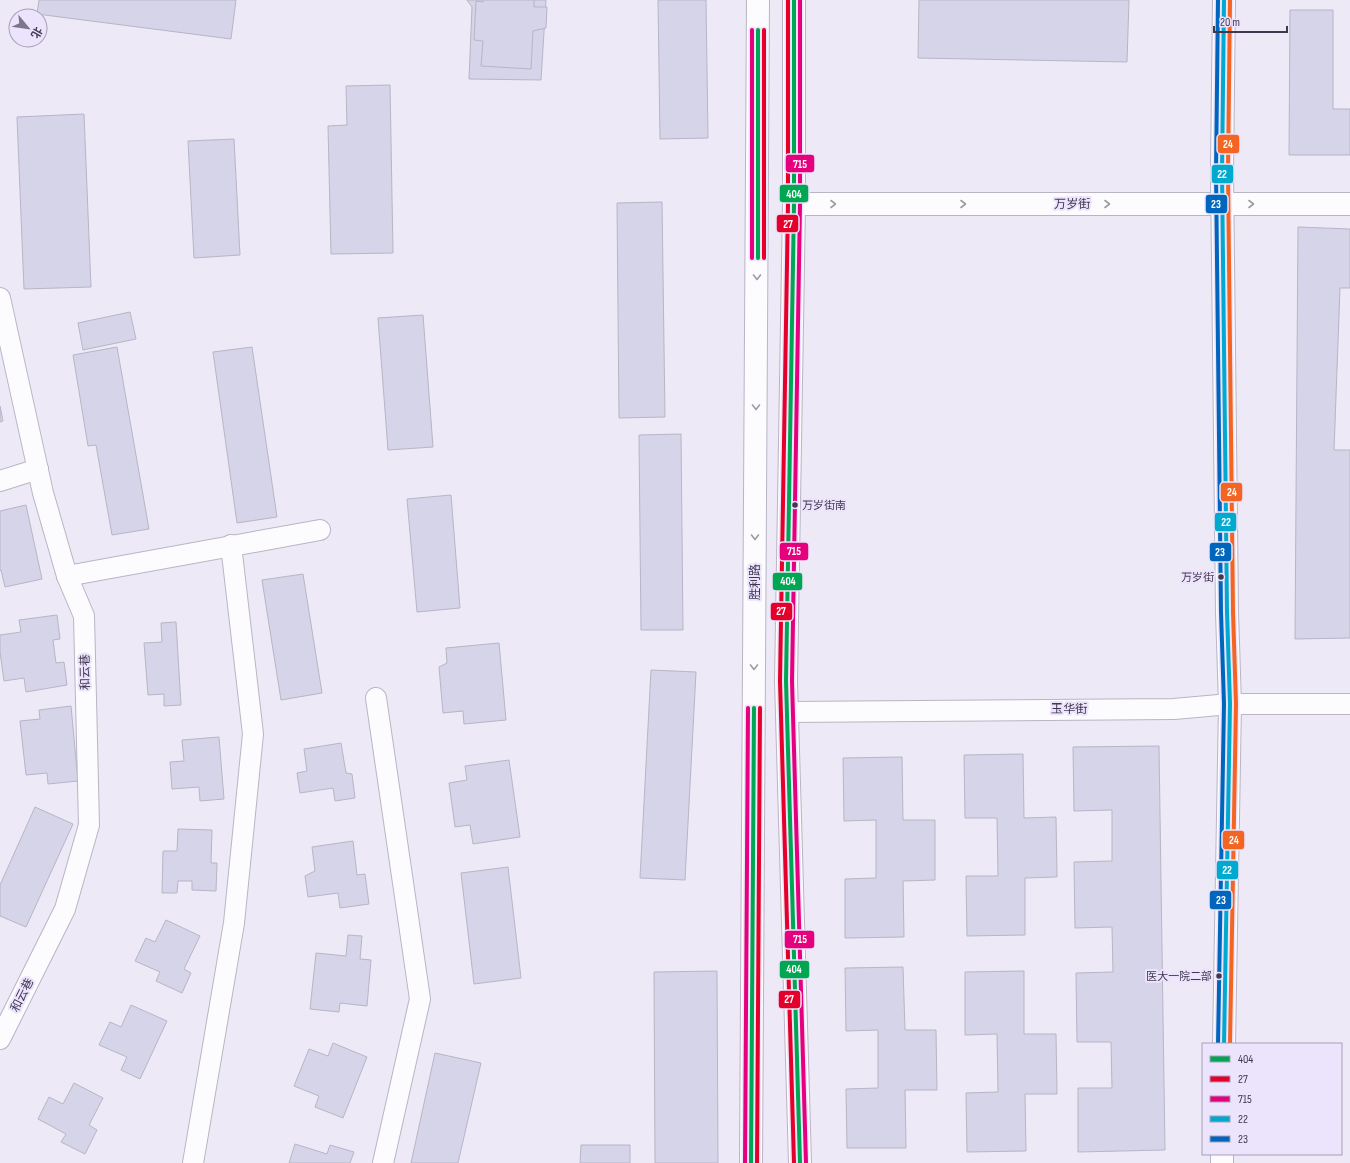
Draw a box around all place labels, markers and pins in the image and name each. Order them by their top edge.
place label: 万岁街南 [802,499,846,512]
marker: 万岁街南 [790,500,800,510]
place label: 万岁街 [1181,571,1214,584]
marker: 万岁街 [1216,572,1226,582]
place label: 医大一院二部 [1146,970,1212,983]
marker: 医大一院二部 [1214,971,1224,981]

